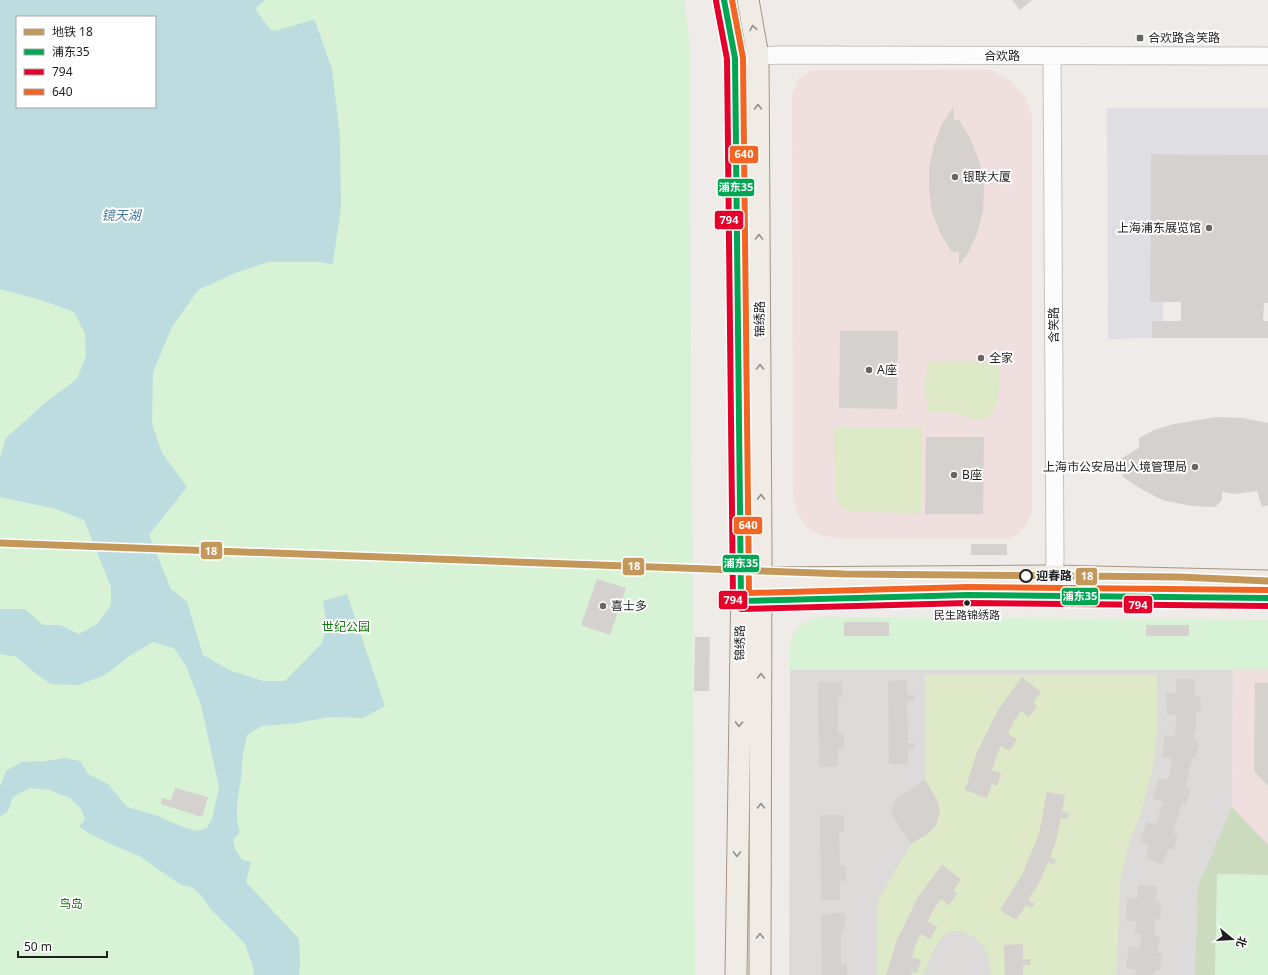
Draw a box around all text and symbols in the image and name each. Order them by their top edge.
legend [16,16,156,108]
text: 地铁 18 [52,23,93,40]
one-way arrow [749,25,758,31]
place label: 合欢路含笑路 [1148,29,1220,46]
marker: 合欢路含笑路 [1135,33,1145,43]
text: 浦东35 [52,43,90,60]
street label: 合欢路 [984,47,1020,64]
text: 794 [52,63,73,80]
text: 640 [52,83,73,100]
one-way arrow [754,104,762,110]
line badge: 640 [729,145,759,164]
text: 640 [735,146,753,161]
place label: 银联大厦 [963,168,1011,185]
marker: 银联大厦 [950,172,960,182]
line badge: 浦东35 [717,178,755,197]
text: 浦东35 [719,179,753,194]
water label: 镜天湖 [101,206,142,224]
line badge: 794 [714,210,744,230]
text: 794 [720,212,739,227]
place label: 上海浦东展览馆 [1117,219,1201,236]
marker: 上海浦东展览馆 [1204,223,1214,233]
one-way arrow [755,234,763,240]
street label: 锦绣路 [751,301,768,337]
street label: 含笑路 [1045,307,1062,343]
place label: 全家 [989,349,1013,366]
marker: 全家 [976,353,986,363]
place label: A座 [877,361,897,378]
one-way arrow [756,364,764,370]
marker: A座 [864,365,874,375]
place label: 上海市公安局出入境管理局 [1043,458,1187,475]
marker: 上海市公安局出入境管理局 [1190,462,1200,472]
place label: B座 [962,466,982,483]
marker: B座 [949,470,959,480]
one-way arrow [757,494,765,500]
line badge: 640 [733,516,763,535]
text: 640 [739,517,757,532]
line badge: 18 [200,541,223,560]
text: 18 [205,543,217,558]
line badge: 浦东35 [722,554,760,573]
text: 浦东35 [724,555,758,570]
line badge: 18 [622,557,645,576]
text: 18 [628,558,640,573]
place label: 迎春路 [1036,567,1072,584]
line badge: 18 [1075,567,1098,586]
text: 18 [1081,568,1093,583]
marker: 迎春路 [1019,569,1033,583]
line badge: 浦东35 [1061,587,1099,606]
text: 浦东35 [1063,588,1097,603]
line badge: 794 [718,590,748,610]
text: 794 [724,592,743,607]
line badge: 794 [1123,595,1153,614]
place label: 喜士多 [611,597,647,614]
text: 794 [1129,597,1148,612]
marker: 民生路锦绣路 [962,598,972,608]
marker: 喜士多 [598,601,608,611]
place label: 民生路锦绣路 [934,607,1000,622]
park label: 世纪公园 [322,618,370,635]
street label: 锦绣路 [731,625,748,661]
one-way arrow [757,673,765,679]
one-way arrow [735,721,743,727]
one-way arrow [757,803,765,809]
one-way arrow [733,851,741,857]
park label: 鸟岛 [59,895,83,912]
north arrow [1212,919,1252,959]
scale bar [18,933,107,959]
one-way arrow [756,933,764,939]
text: 北 [1233,935,1251,950]
text: 50 m [24,938,52,955]

